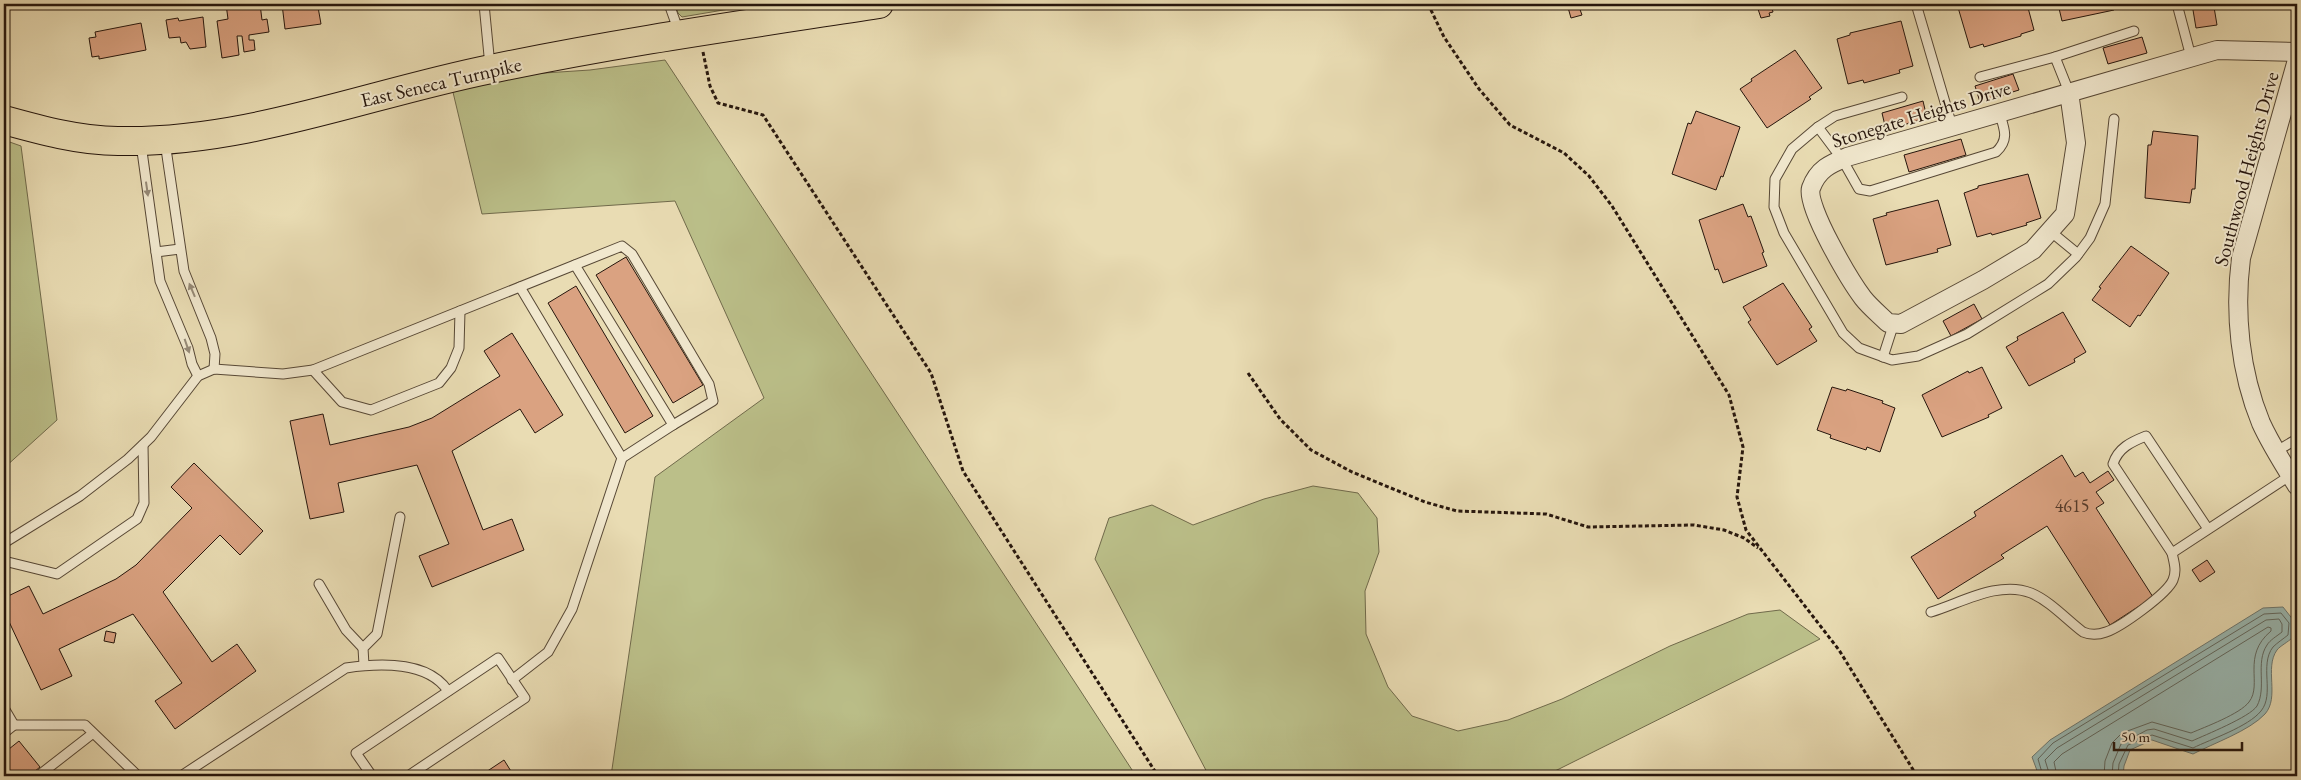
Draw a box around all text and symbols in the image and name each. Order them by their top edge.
street label: East Seneca Turnpike [358,51,524,113]
street label: Southwood Heights Drive [2208,69,2285,269]
street label: Stonegate Heights Drive [1828,74,2014,154]
one-way arrow [144,181,152,197]
one-way arrow [187,283,195,297]
one-way arrow [184,338,191,353]
house number: 4615 [2055,494,2089,517]
scale bar [2114,720,2241,752]
text: 50 m [2121,727,2150,746]

